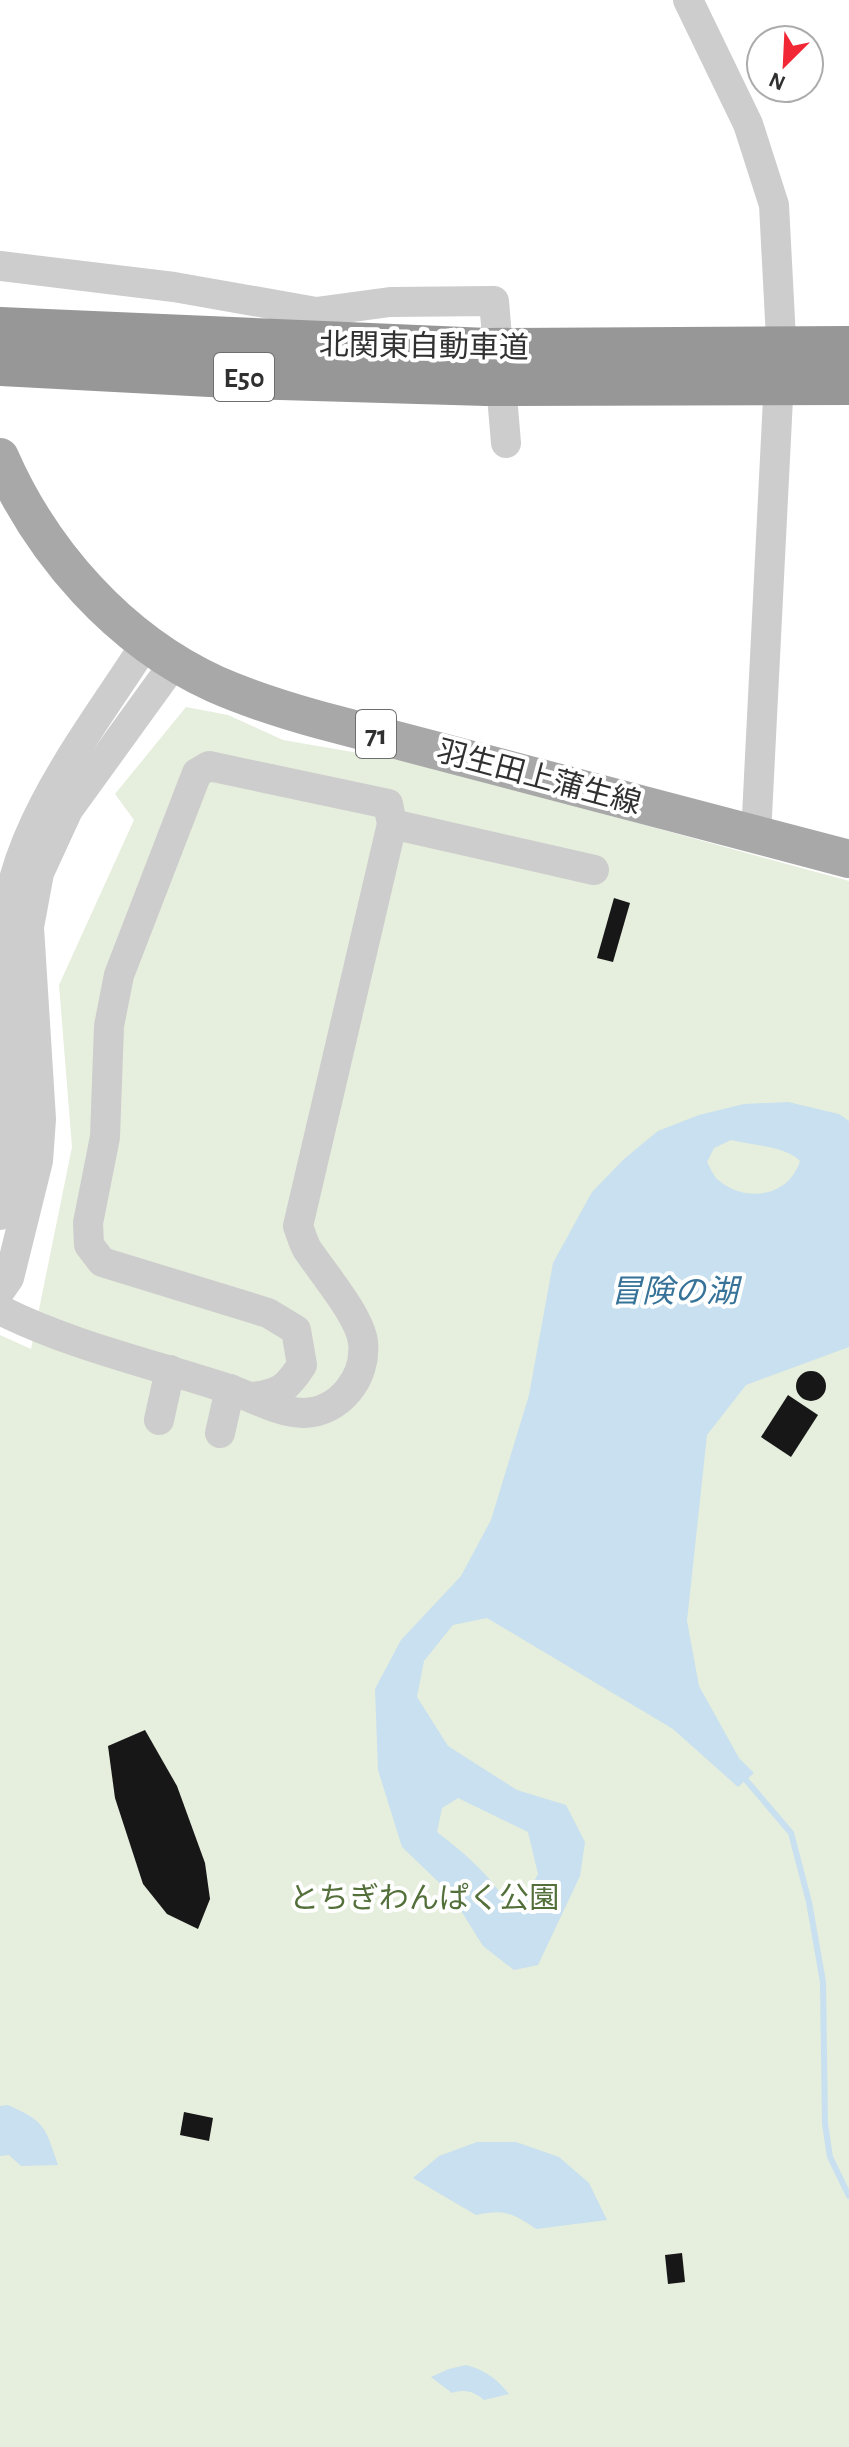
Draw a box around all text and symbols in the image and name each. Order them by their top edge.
north arrow [745,24,825,104]
text: N [766,68,789,95]
street label: 北関東自動車道 [319,328,529,364]
road number: E50 [214,353,274,401]
road number: 71 [356,710,396,758]
street label: 羽生田上蒲生線 [433,734,645,820]
water label: 冒険の湖 [610,1275,743,1308]
park label: とちぎわんぱく公園 [289,1882,559,1914]

